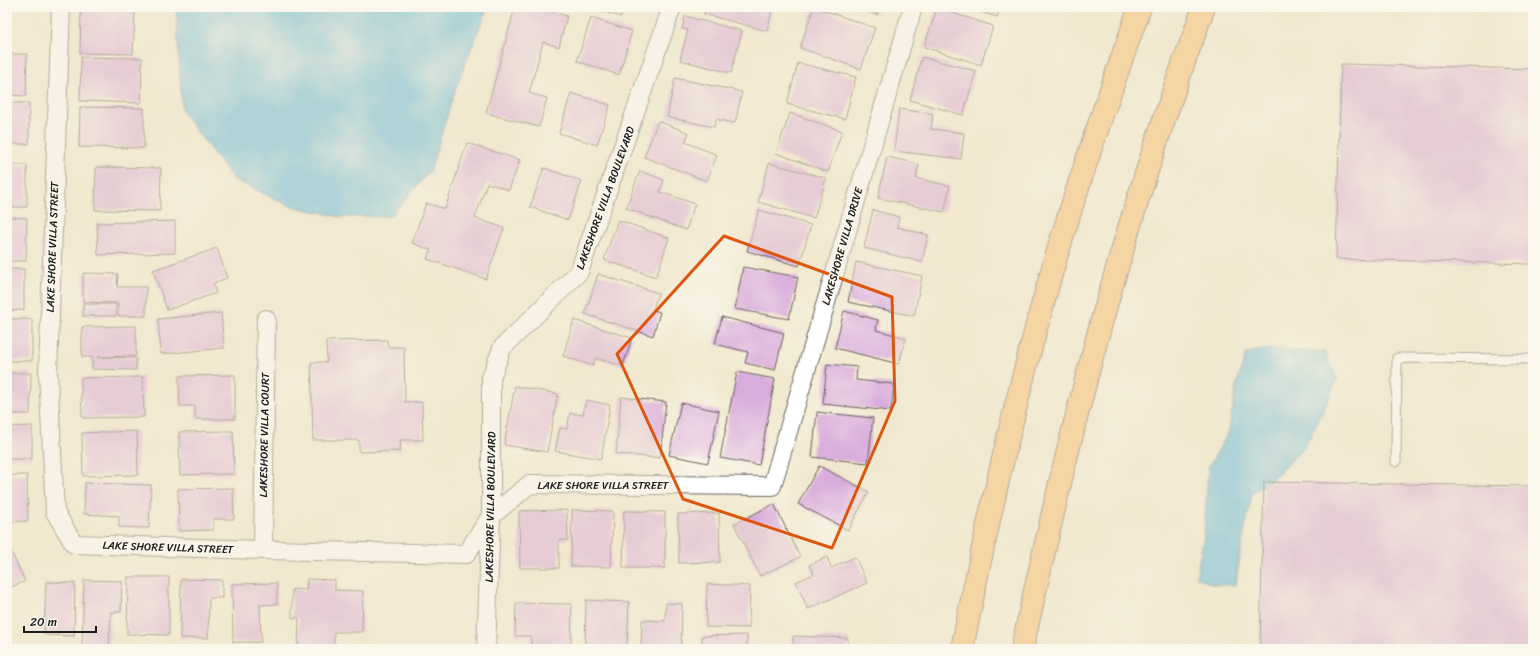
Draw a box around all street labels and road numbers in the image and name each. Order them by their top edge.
street label: LAKESHORE VILLA BOULEVARD [571,124,640,272]
street label: LAKE SHORE VILLA STREET [41,181,64,313]
street label: LAKESHORE VILLA DRIVE [817,184,869,307]
street label: LAKESHORE VILLA COURT [254,371,275,498]
street label: LAKESHORE VILLA BOULEVARD [480,431,501,583]
street label: LAKE SHORE VILLA STREET [538,476,669,495]
street label: LAKE SHORE VILLA STREET [102,536,234,559]

